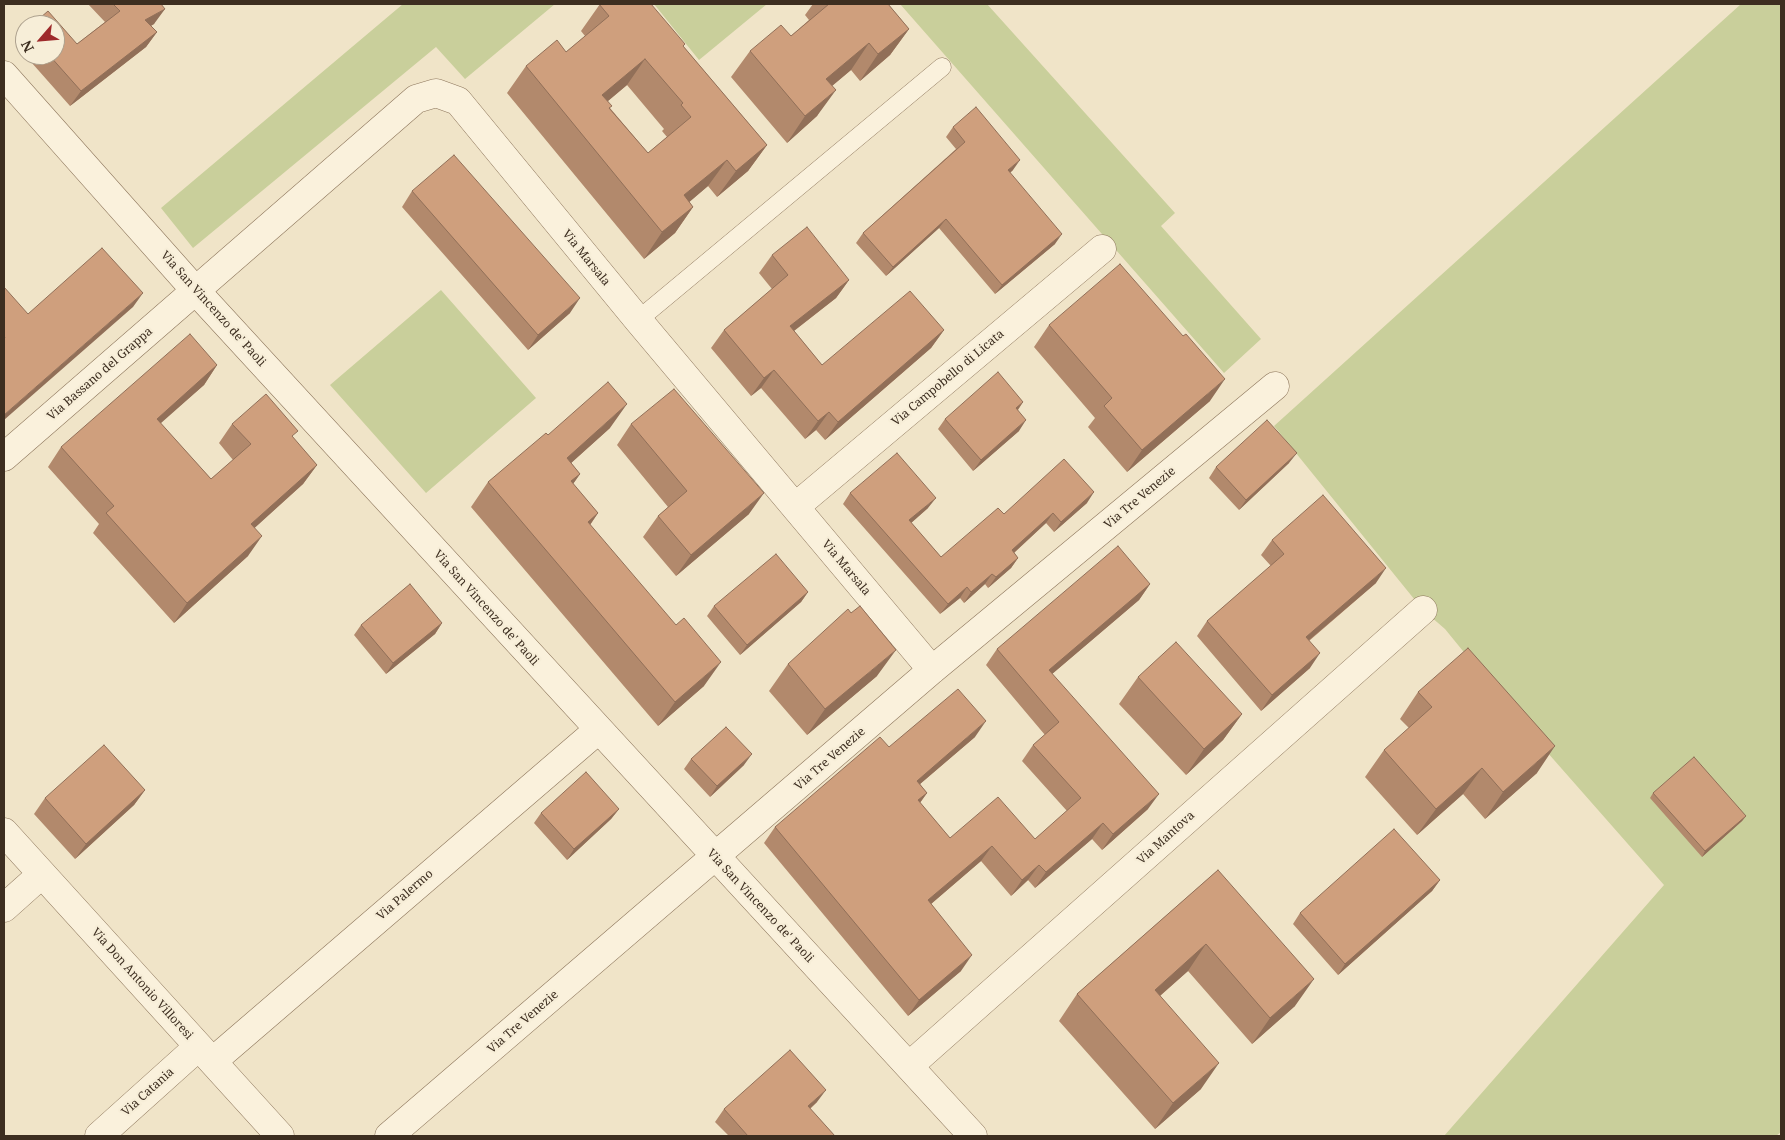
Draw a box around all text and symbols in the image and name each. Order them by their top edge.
north arrow [15,15,65,65]
text: N [16,37,38,56]
street label: Via Marsala [559,227,613,289]
street label: Via San Vincenzo de' Paoli [157,248,269,370]
street label: Via Bassano del Grappa [44,324,156,424]
street label: Via Campobello di Licata [889,327,1007,429]
street label: Via Tre Venezie [1101,464,1179,532]
street label: Via Marsala [819,537,873,599]
street label: Via San Vincenzo de' Paoli [430,547,542,669]
street label: Via Tre Venezie [792,724,868,794]
street label: Via Mantova [1134,808,1198,868]
street label: Via San Vincenzo de' Paoli [704,846,816,966]
street label: Via Palermo [374,867,436,923]
street label: Via Don Antonio Villoresi [88,925,196,1043]
street label: Via Tre Venezie [485,987,561,1057]
street label: Via Catania [119,1065,177,1119]

